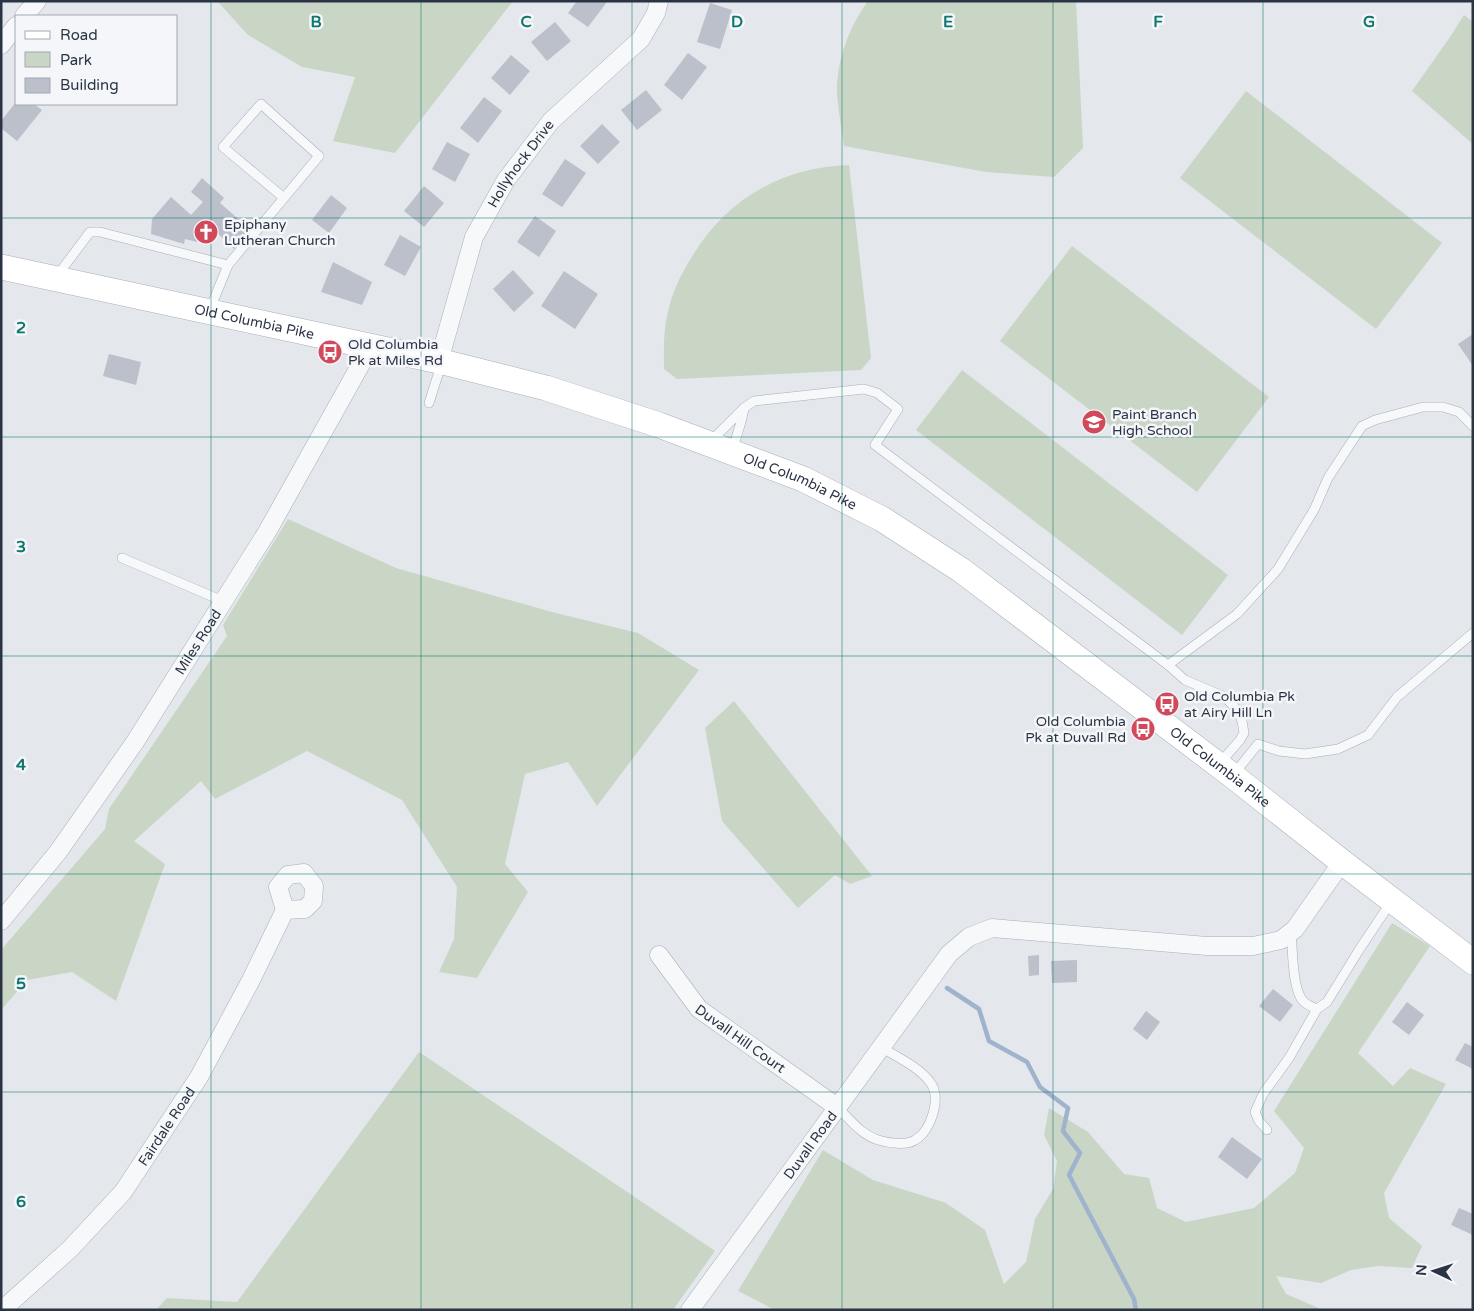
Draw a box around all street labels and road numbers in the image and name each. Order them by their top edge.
street label: Hollyhock Drive [484,117,558,211]
street label: Old Columbia Pike [193,301,316,343]
street label: Old Columbia Pike [741,449,859,514]
street label: Miles Road [171,606,225,678]
street label: Old Columbia Pike [1166,723,1274,811]
street label: Duvall Hill Court [692,1001,789,1077]
street label: Fairdale Road [135,1084,199,1169]
street label: Duvall Road [780,1108,841,1183]

